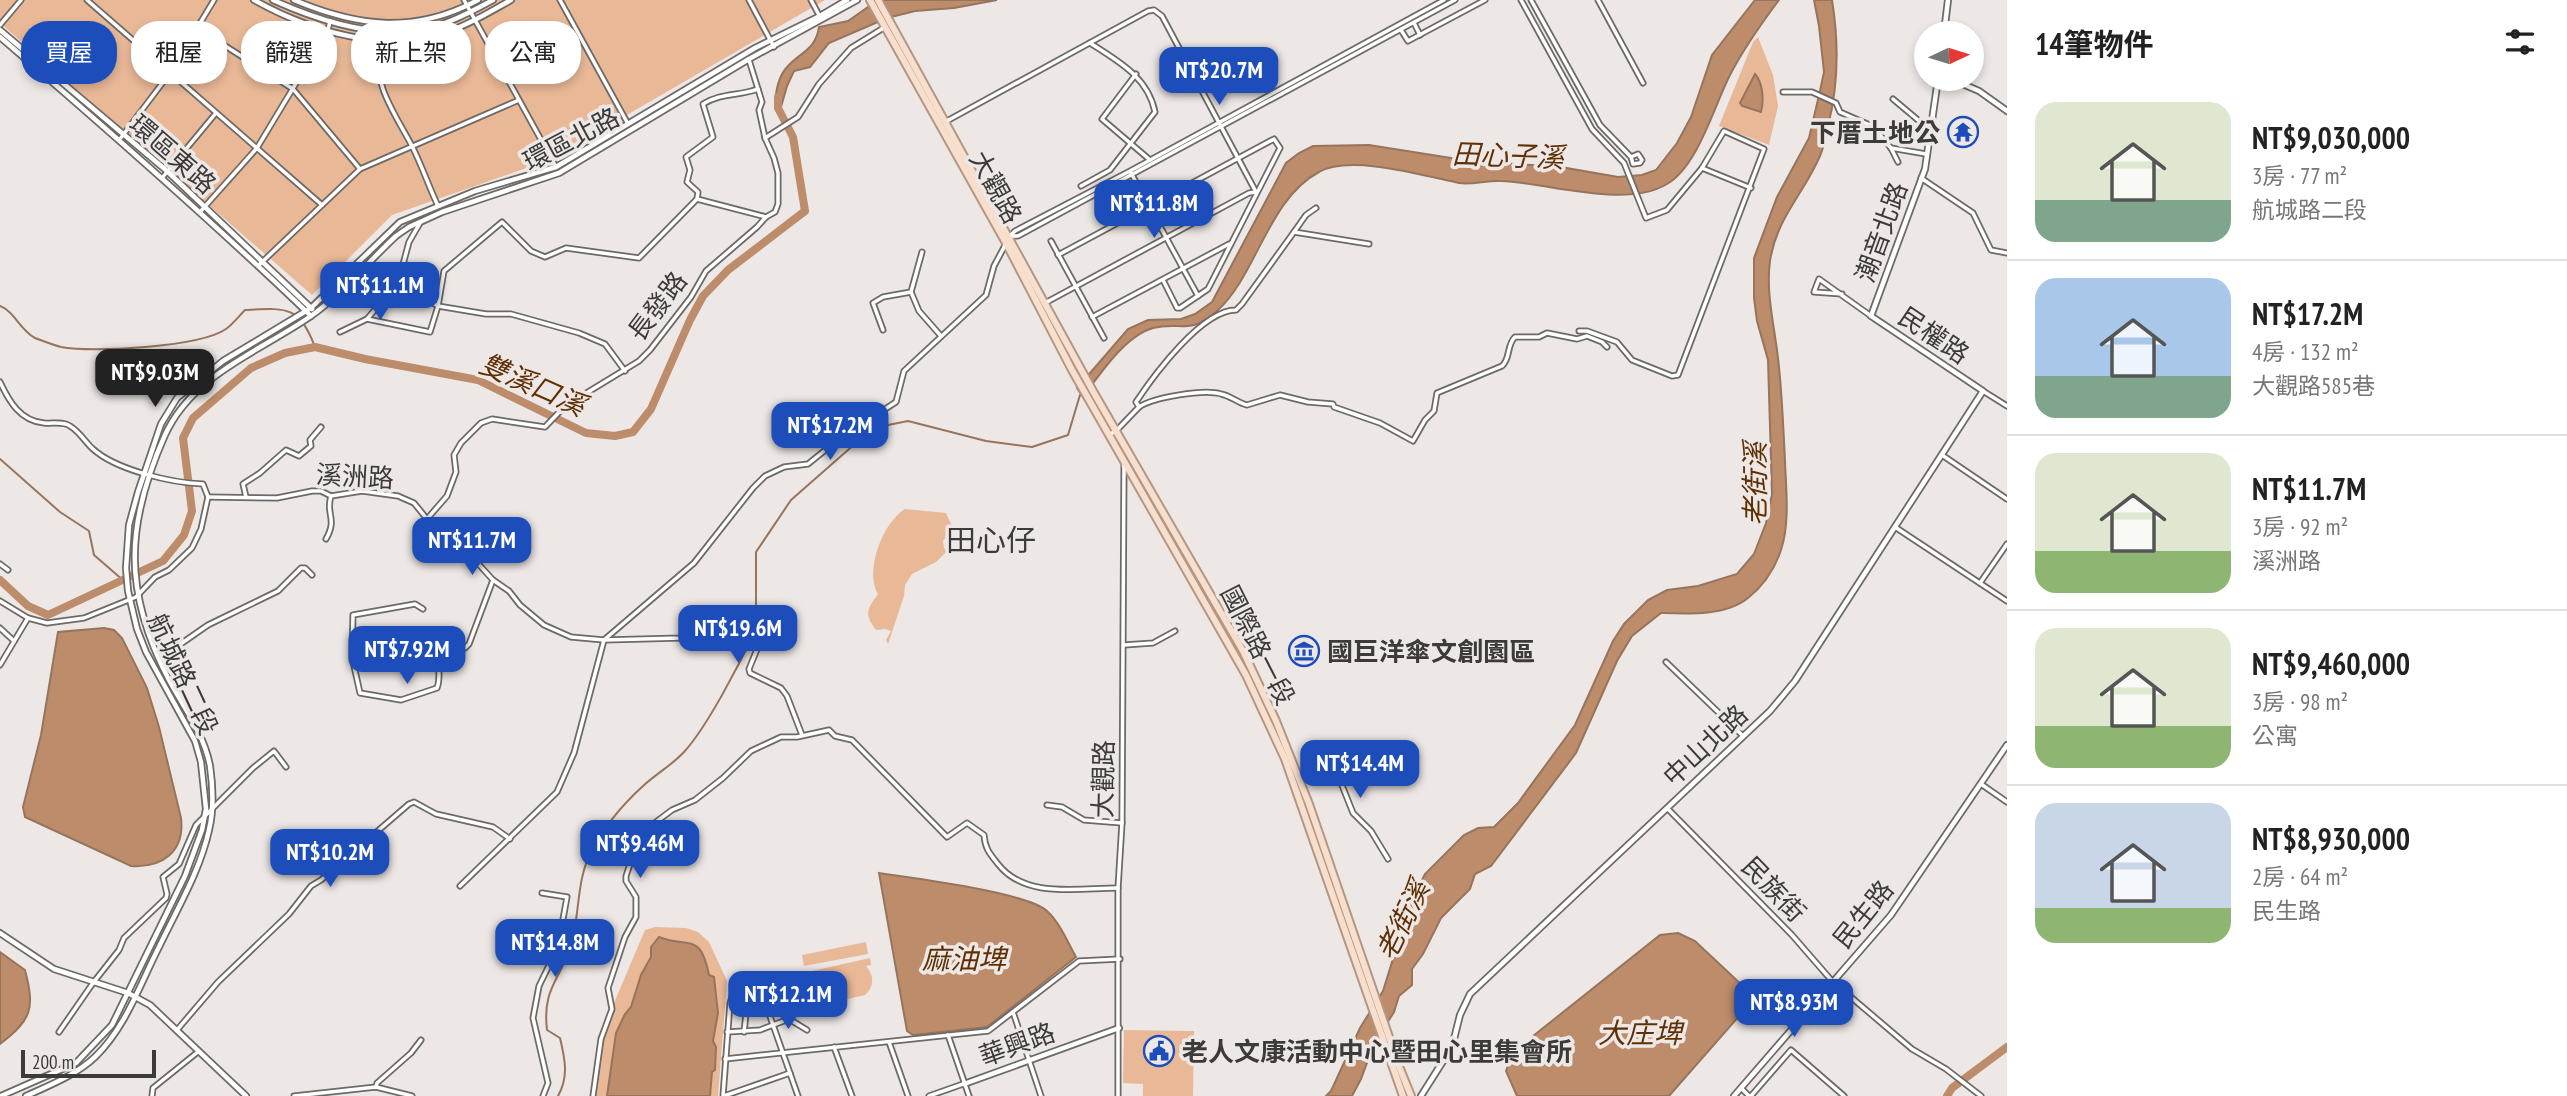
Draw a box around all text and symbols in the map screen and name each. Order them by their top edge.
chip: 買屋 [21,21,117,84]
chip: 租屋 [131,21,227,84]
chip: 篩選 [241,21,337,84]
chip: 新上架 [351,21,471,84]
chip: 公寓 [485,21,581,84]
north arrow [1914,21,1984,91]
map controls [1914,21,1984,91]
icon: filters [2501,23,2539,61]
text: 14筆物件 [2035,24,2154,63]
pin: NT$20.7M [1147,48,1291,107]
text: NT$20.7M [1175,55,1263,84]
street label: 環區北路 [517,100,625,178]
street label: 環區東路 [123,107,223,201]
temple icon: 下厝土地公 [1946,115,1980,149]
place label: 下厝土地公 [1810,116,1940,149]
text: NT$9,030,000 [2252,118,2410,157]
icon: home [2091,130,2175,214]
water label: 田心子溪 [1451,135,1569,176]
street label: 大觀路 [963,145,1029,229]
text: 3房 · 77 m² [2252,161,2347,190]
street label: 潮音北路 [1848,177,1914,287]
pin: NT$11.8M [1082,180,1226,240]
text: NT$11.8M [1110,188,1198,217]
text: 航城路二段 [2252,195,2367,224]
pin: NT$11.1M [308,262,452,322]
street label: 長發路 [620,265,694,347]
text: NT$11.1M [336,270,424,299]
text: NT$17.2M [2252,294,2363,333]
street label: 民權路 [1892,300,1976,370]
icon: home [2091,306,2175,390]
text: 4房 · 132 m² [2252,337,2359,366]
water label: 雙溪口溪 [474,344,595,425]
pin: NT$9.03M [83,350,227,409]
text: NT$9.03M [111,357,199,386]
text: 大觀路585巷 [2252,371,2375,400]
pin: NT$17.2M [758,402,902,462]
text: NT$17.2M [787,410,873,439]
water label: 老街溪 [1736,438,1773,526]
street label: 溪洲路 [315,457,395,495]
text: NT$11.7M [2252,469,2366,508]
icon: home [2091,481,2175,565]
text: 3房 · 92 m² [2252,512,2348,541]
pin: NT$11.7M [400,518,544,577]
district label: 田心仔 [946,520,1036,559]
text: NT$11.7M [428,525,516,554]
text: 溪洲路 [2252,546,2321,575]
street label: 國際路一段 [1214,580,1302,710]
pin: NT$19.6M [666,606,810,665]
street label: 航城路二段 [141,608,225,740]
text: NT$19.6M [694,613,782,642]
pin: NT$7.92M [335,626,479,686]
text: NT$7.92M [364,634,450,663]
museum icon: 國巨洋傘文創園區 [1287,634,1321,668]
place label: 國巨洋傘文創園區 [1327,635,1535,668]
text: NT$9,460,000 [2252,644,2410,683]
icon: home [2091,656,2175,740]
text: 3房 · 98 m² [2252,687,2348,716]
street label: 中山北路 [1656,697,1754,793]
text: 公寓 [2252,721,2298,750]
street label: 大觀路 [1086,740,1120,818]
pin: NT$14.4M [1288,740,1432,800]
text: NT$14.4M [1316,748,1404,777]
text: NT$8,930,000 [2252,819,2410,858]
pin: NT$9.46M [568,820,712,880]
text: NT$9.46M [596,828,684,857]
pin: NT$10.2M [258,830,402,889]
icon: home [2091,831,2175,915]
text: NT$10.2M [286,837,374,866]
street label: 民族街 [1735,849,1813,929]
text: 2房 · 64 m² [2252,862,2348,891]
water label: 老街溪 [1367,871,1439,966]
street label: 民生路 [1826,873,1900,955]
text: 民生路 [2252,896,2321,925]
pin: NT$14.8M [483,920,627,979]
text: NT$14.8M [511,927,599,956]
water label: 麻油埤 [922,940,1009,977]
pin: NT$12.1M [716,972,860,1031]
text: NT$12.1M [744,979,832,1008]
pin: NT$8.93M [1722,979,1866,1039]
text: NT$8.93M [1750,987,1838,1016]
water label: 大庄埤 [1598,1014,1685,1051]
street label: 華興路 [975,1015,1059,1073]
public building icon: 老人文康活動中心暨田心里集會所 [1142,1034,1176,1068]
place label: 老人文康活動中心暨田心里集會所 [1182,1035,1572,1068]
scale bar [21,1047,156,1079]
text: 200 m [32,1050,74,1074]

